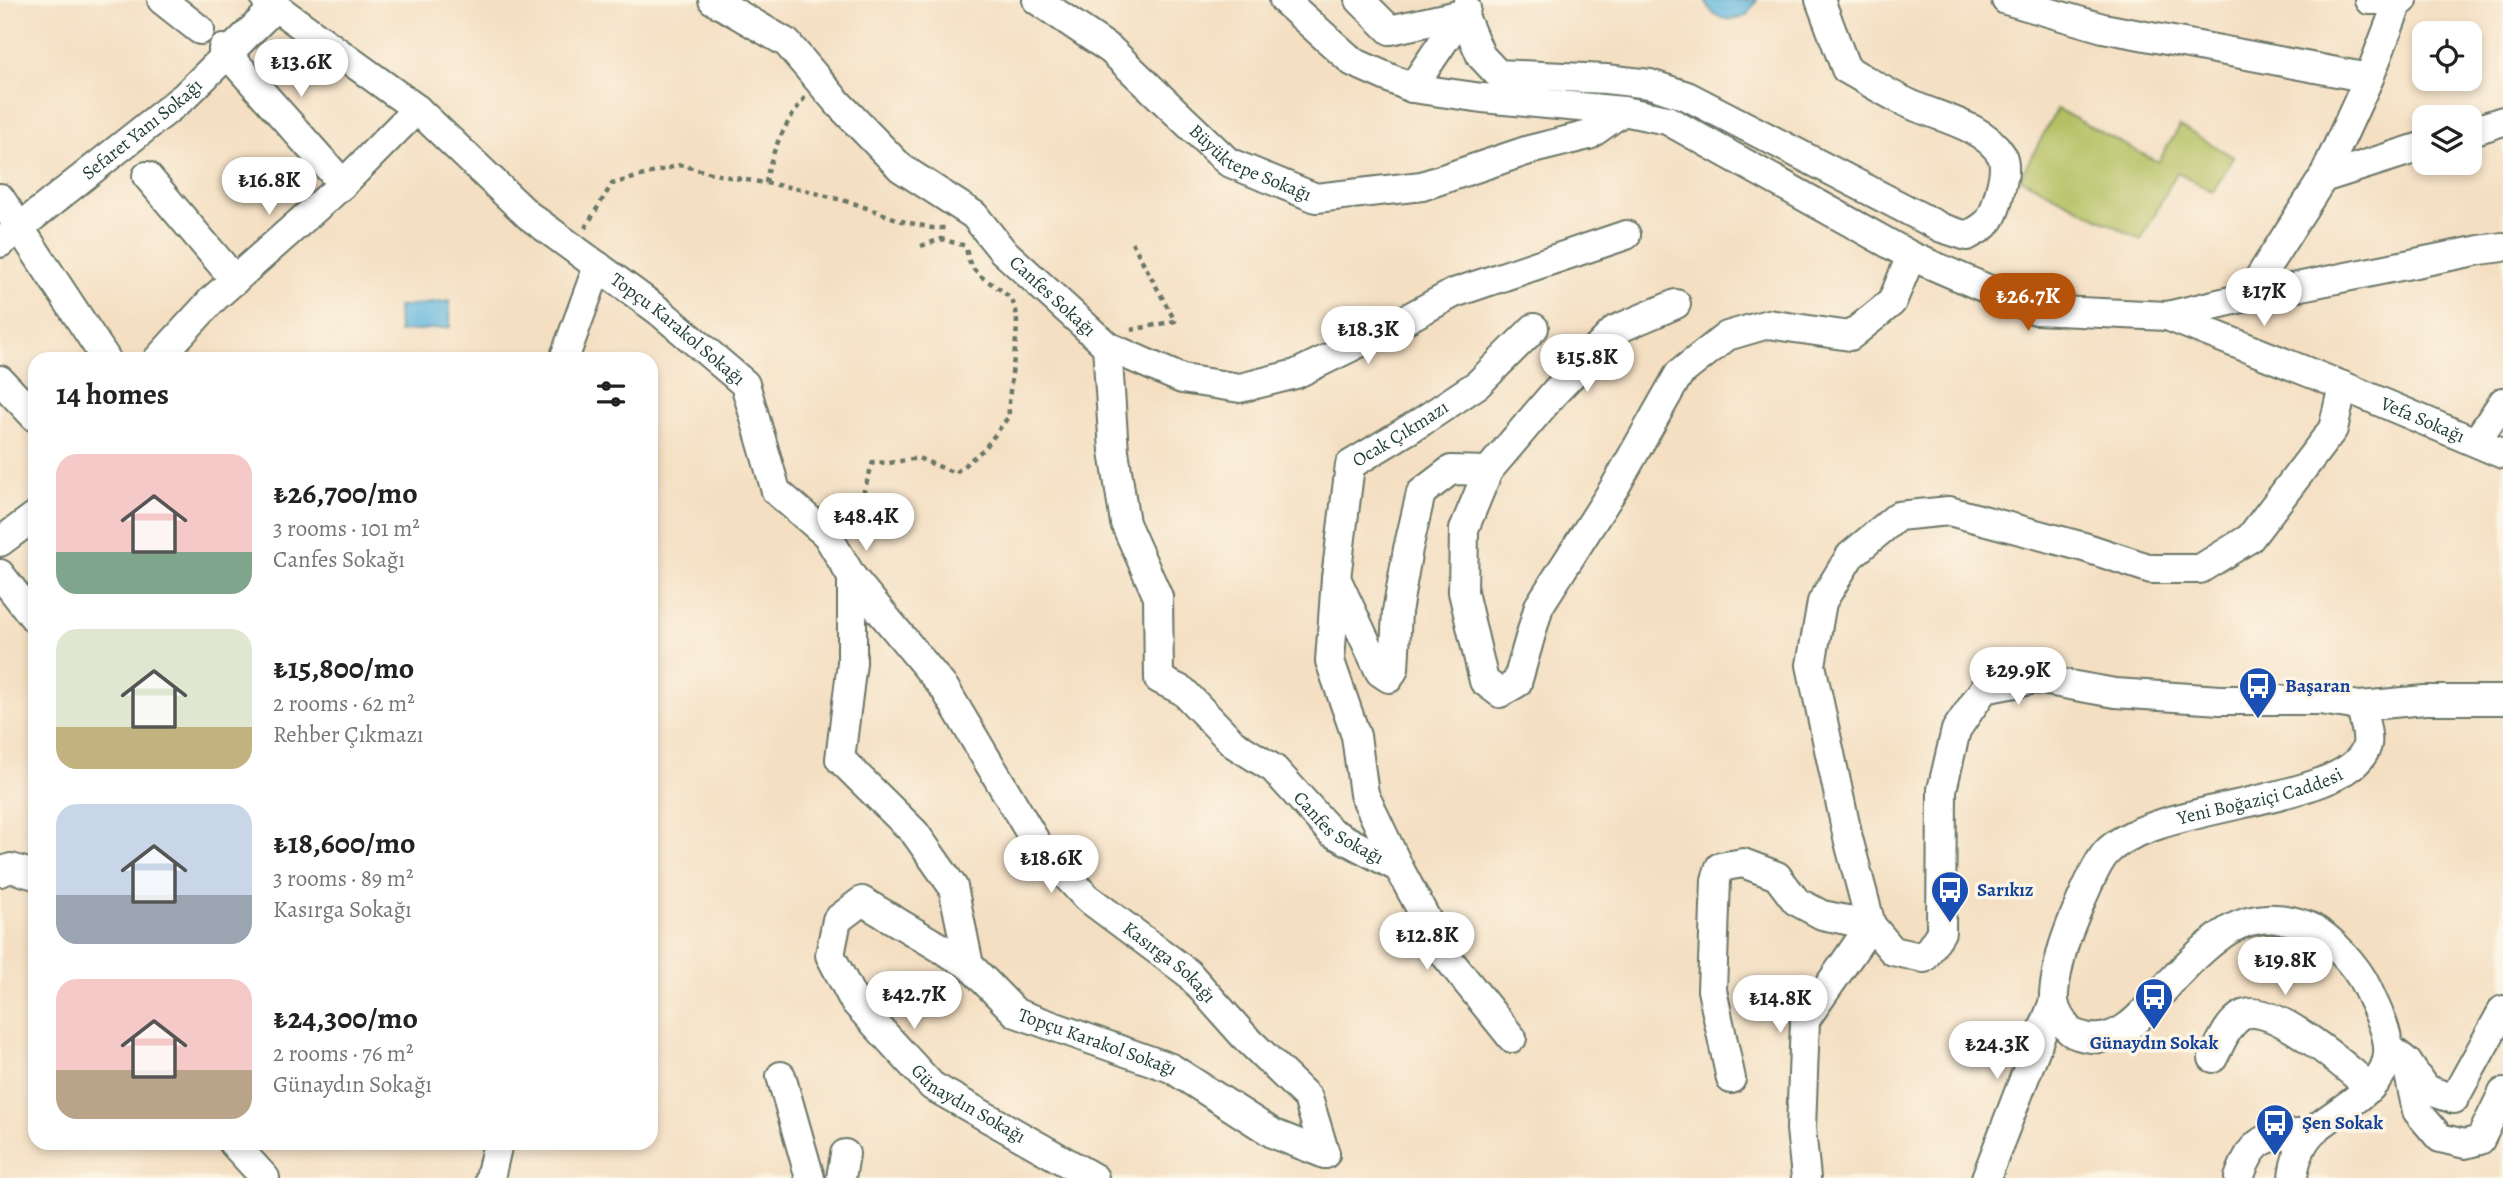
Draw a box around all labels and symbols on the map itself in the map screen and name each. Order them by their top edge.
pin: ₺13.6K [244,40,358,99]
street label: Sefaret Yanı Sokağı [76,73,208,186]
street label: Büyüktepe Sokağı [1183,118,1315,208]
pin: ₺16.8K [212,158,326,217]
street label: Canfes Sokağı [1004,250,1102,343]
street label: Topçu Karakol Sokağı [605,267,751,391]
pin: ₺17K [2223,268,2305,328]
pin: ₺26.7K [1971,274,2085,333]
pin: ₺18.3K [1311,306,1425,366]
pin: ₺15.8K [1530,334,1644,394]
street label: Vefa Sokağı [2376,390,2469,449]
street label: Ocak Çıkmazı [1347,394,1454,474]
pin: ₺48.4K [809,494,923,553]
pin: ₺29.9K [1961,648,2075,707]
bus stop icon: Başaran [2237,665,2279,720]
place label: Başaran [2285,673,2351,699]
street label: Yeni Boğaziçi Caddesi [2173,762,2347,832]
street label: Canfes Sokağı [1287,786,1388,871]
pin: ₺18.6K [994,836,1108,895]
bus stop icon: Sarıkız [1929,869,1971,924]
place label: Sarıkız [1977,877,2034,903]
pin: ₺12.8K [1370,912,1484,972]
street label: Kasırga Sokağı [1117,916,1222,1009]
pin: ₺19.8K [2228,937,2342,997]
pin: ₺42.7K [857,972,971,1031]
pin: ₺14.8K [1723,976,1837,1035]
bus stop icon: Günaydın Sokak [2133,976,2175,1031]
street label: Topçu Karakol Sokağı [1015,1002,1182,1082]
pin: ₺24.3K [1940,1021,2054,1081]
place label: Günaydın Sokak [2090,1030,2219,1056]
street label: Günaydın Sokağı [905,1058,1030,1149]
bus stop icon: Şen Sokak [2254,1102,2296,1157]
place label: Şen Sokak [2302,1110,2383,1136]

